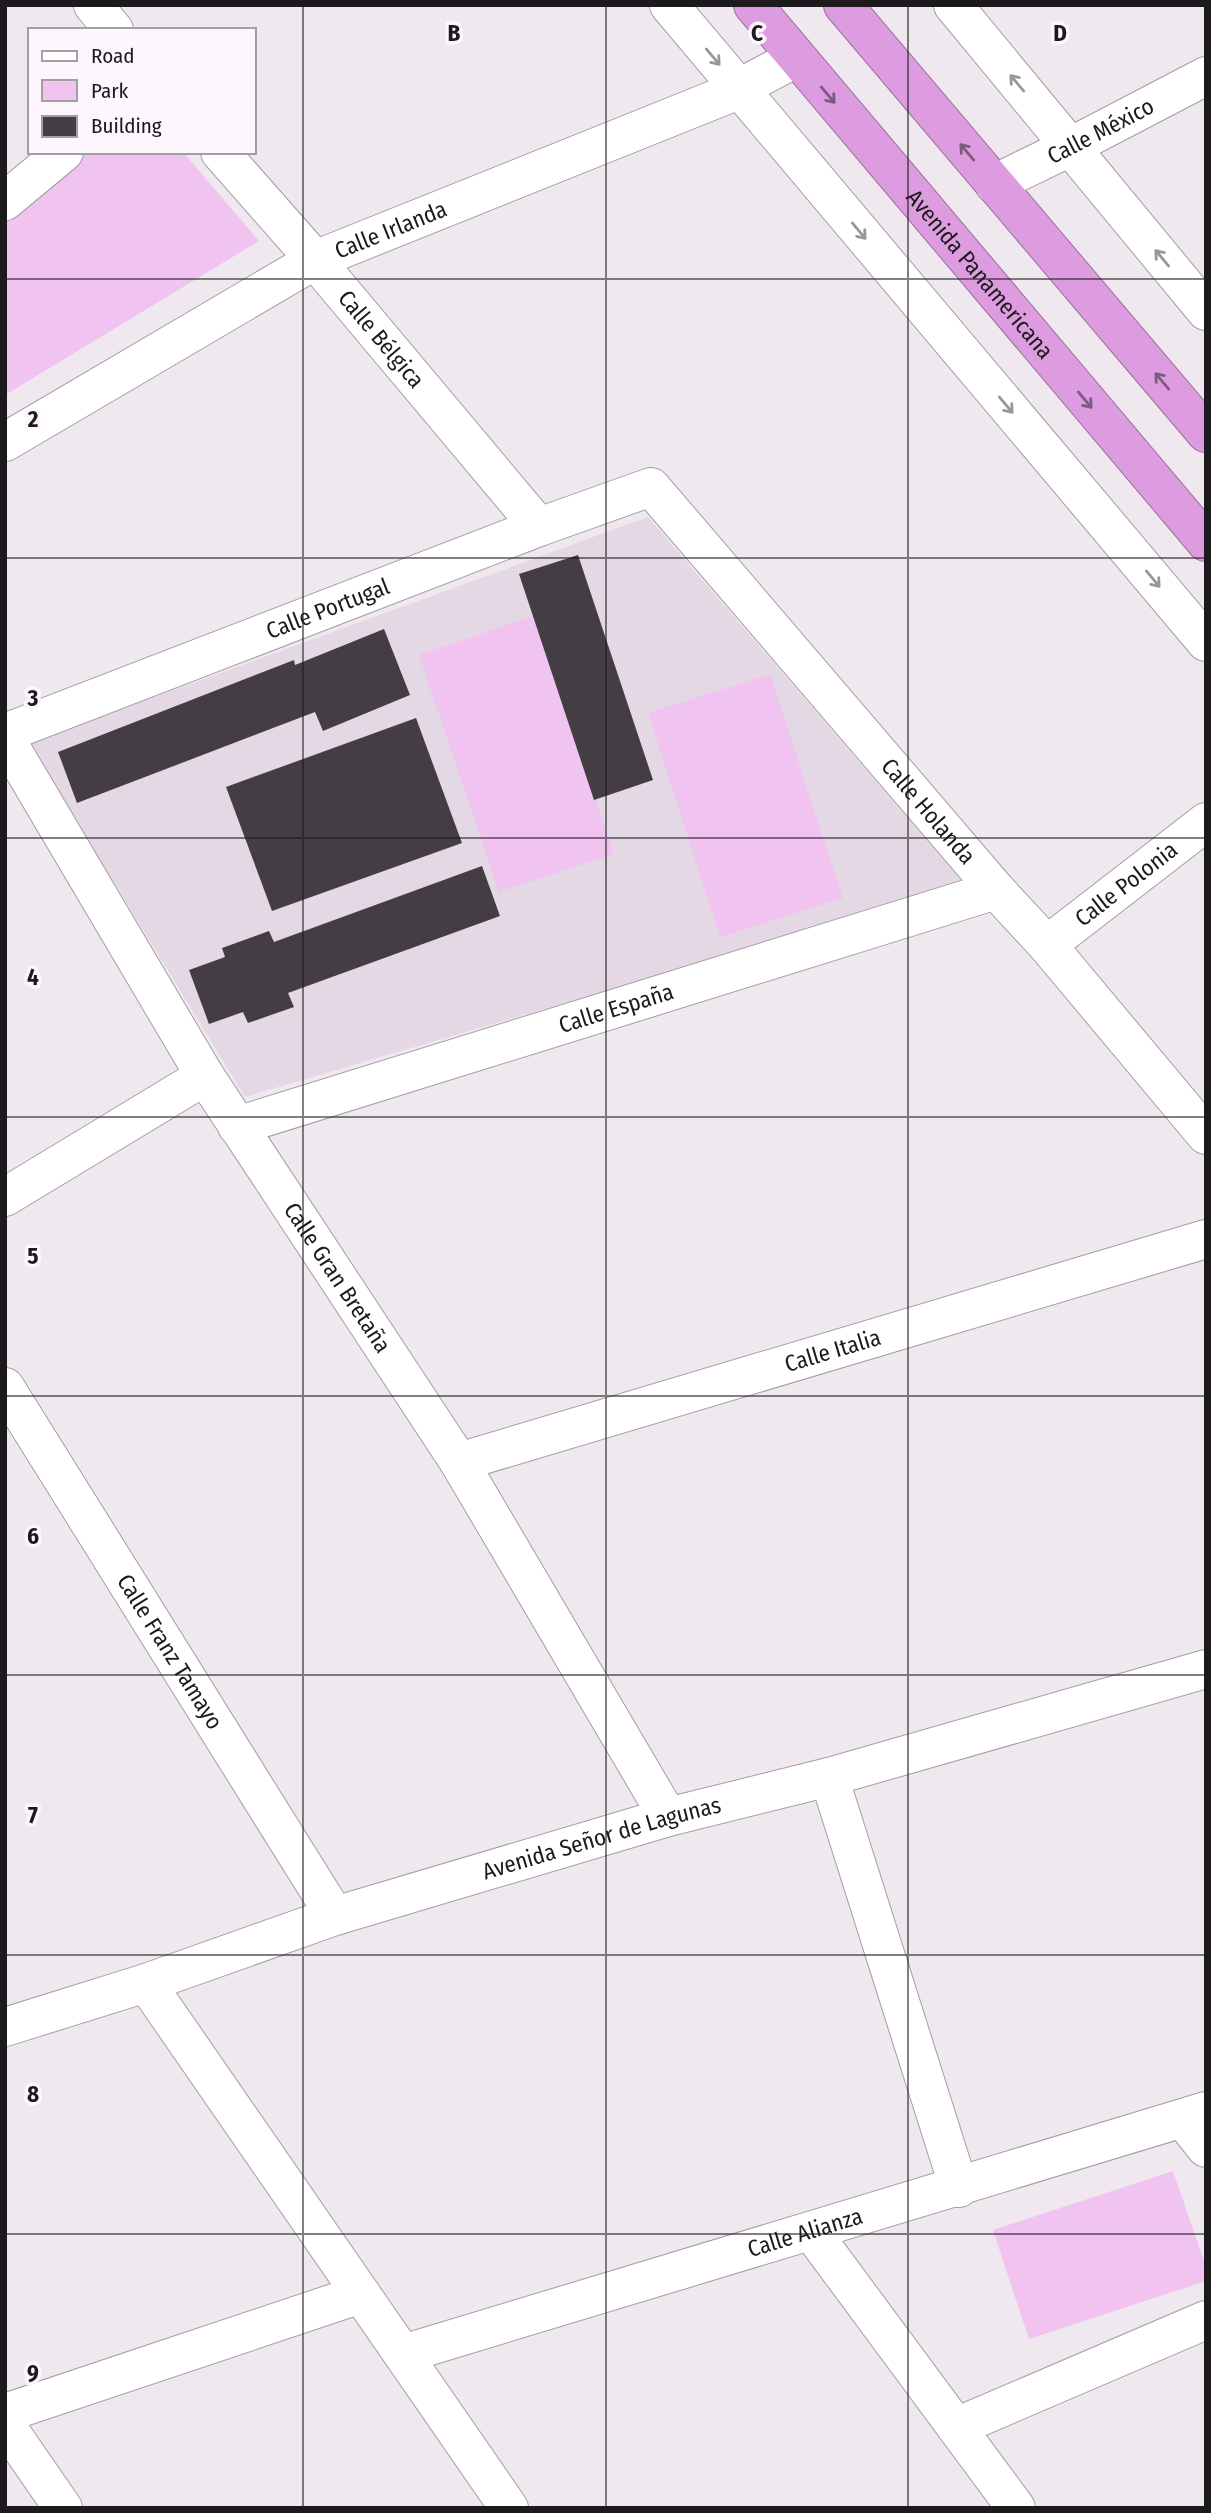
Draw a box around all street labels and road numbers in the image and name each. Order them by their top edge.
street label: Calle México [1043,92,1159,170]
street label: Avenida Panamericana [900,184,1059,365]
street label: Calle Irlanda [331,195,451,265]
street label: Calle Bélgica [332,284,430,394]
street label: Calle Portugal [262,572,393,645]
street label: Calle Holanda [875,753,982,870]
street label: Calle Polonia [1069,835,1183,932]
street label: Calle España [555,977,677,1039]
street label: Calle Gran Bretaña [278,1197,397,1358]
street label: Calle Italia [781,1323,884,1378]
street label: Calle Franz Tamayo [111,1569,229,1734]
street label: Avenida Señor de Lagunas [479,1790,724,1885]
street label: Calle Alianza [744,2202,866,2263]

